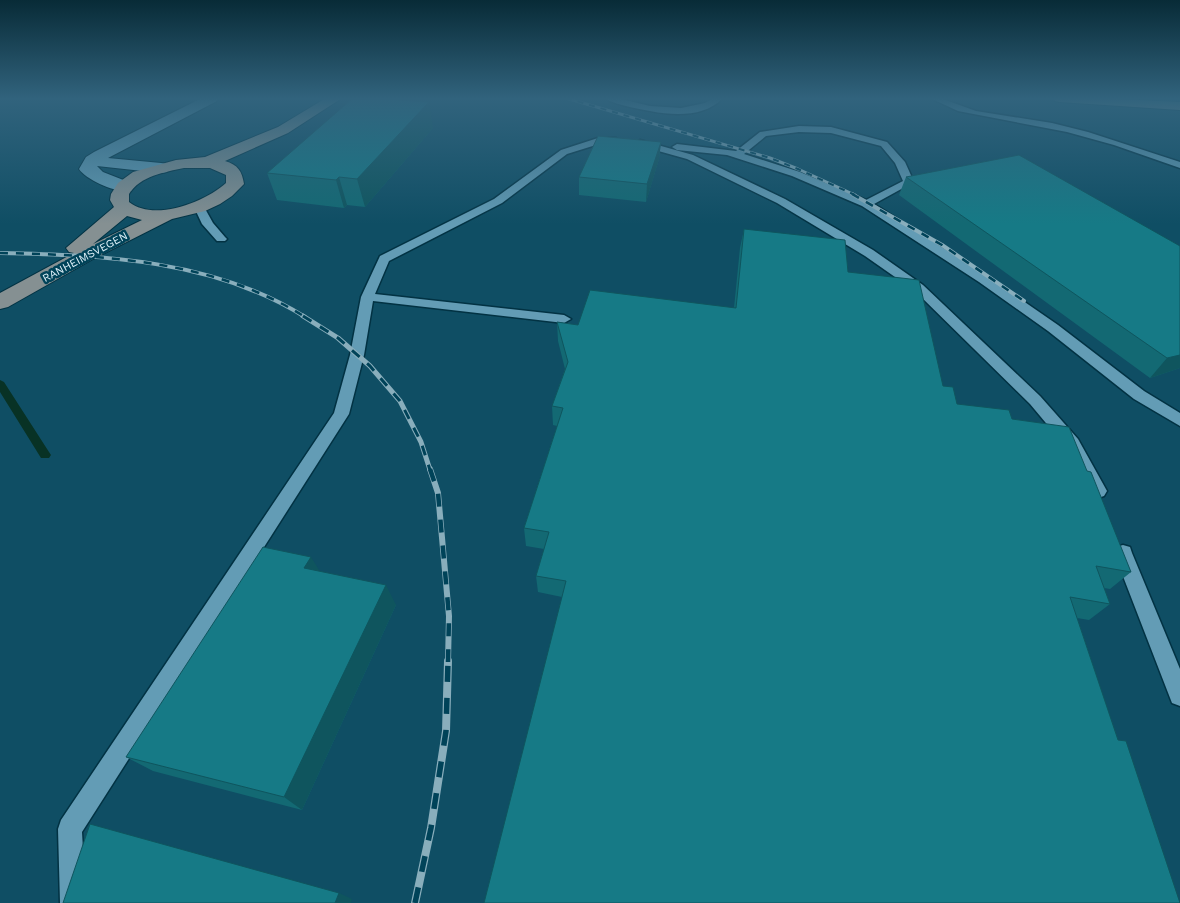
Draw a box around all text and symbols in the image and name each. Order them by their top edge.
street label: RANHEIMSVEGEN [40,229,130,285]

